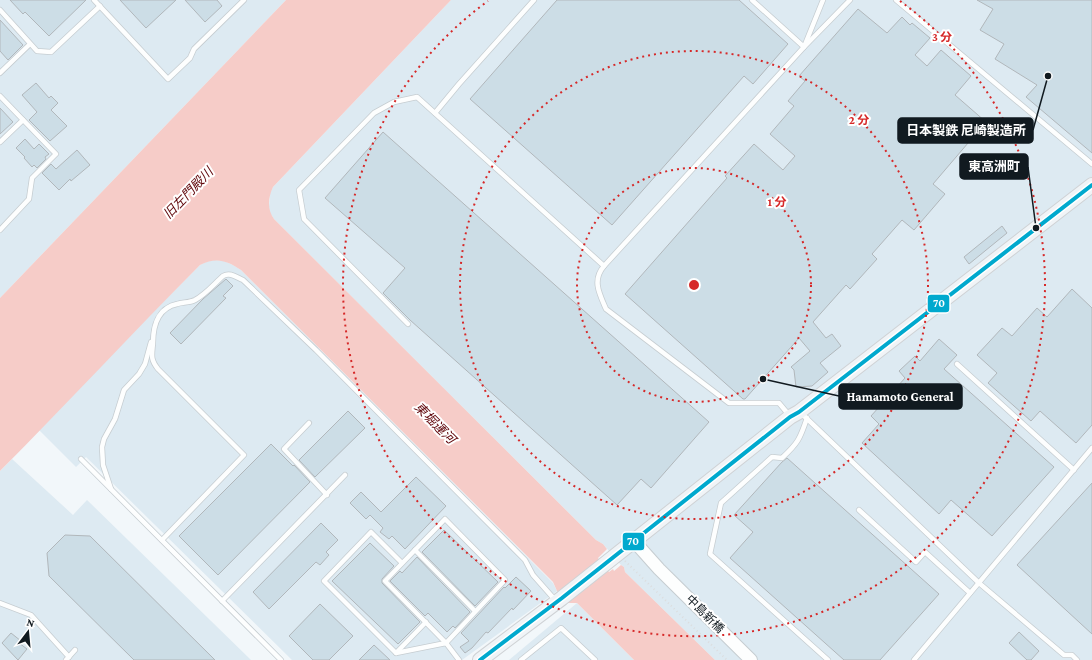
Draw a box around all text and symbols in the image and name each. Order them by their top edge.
text: 3 分 [932,30,952,44]
text: 2 分 [849,113,869,127]
callout: 日本製鉄 尼崎製造所 [898,118,1033,143]
text: 日本製鉄 尼崎製造所 [906,123,1026,138]
callout: 東高洲町 [960,154,1028,179]
text: 東高洲町 [968,159,1020,174]
water label: 旧左門殿川 [160,163,217,222]
text: 1 分 [768,195,786,209]
centre of rings [687,278,701,292]
line badge: 70 [927,294,950,313]
text: 70 [933,297,945,309]
callout: Hamamoto General [839,384,962,409]
text: Hamamoto General [846,389,954,404]
water label: 東堀運河 [411,399,461,449]
line badge: 70 [622,532,645,551]
text: 70 [627,535,639,547]
street label: 中島新橋 [683,592,727,636]
north arrow [8,612,48,652]
text: N [25,616,36,629]

